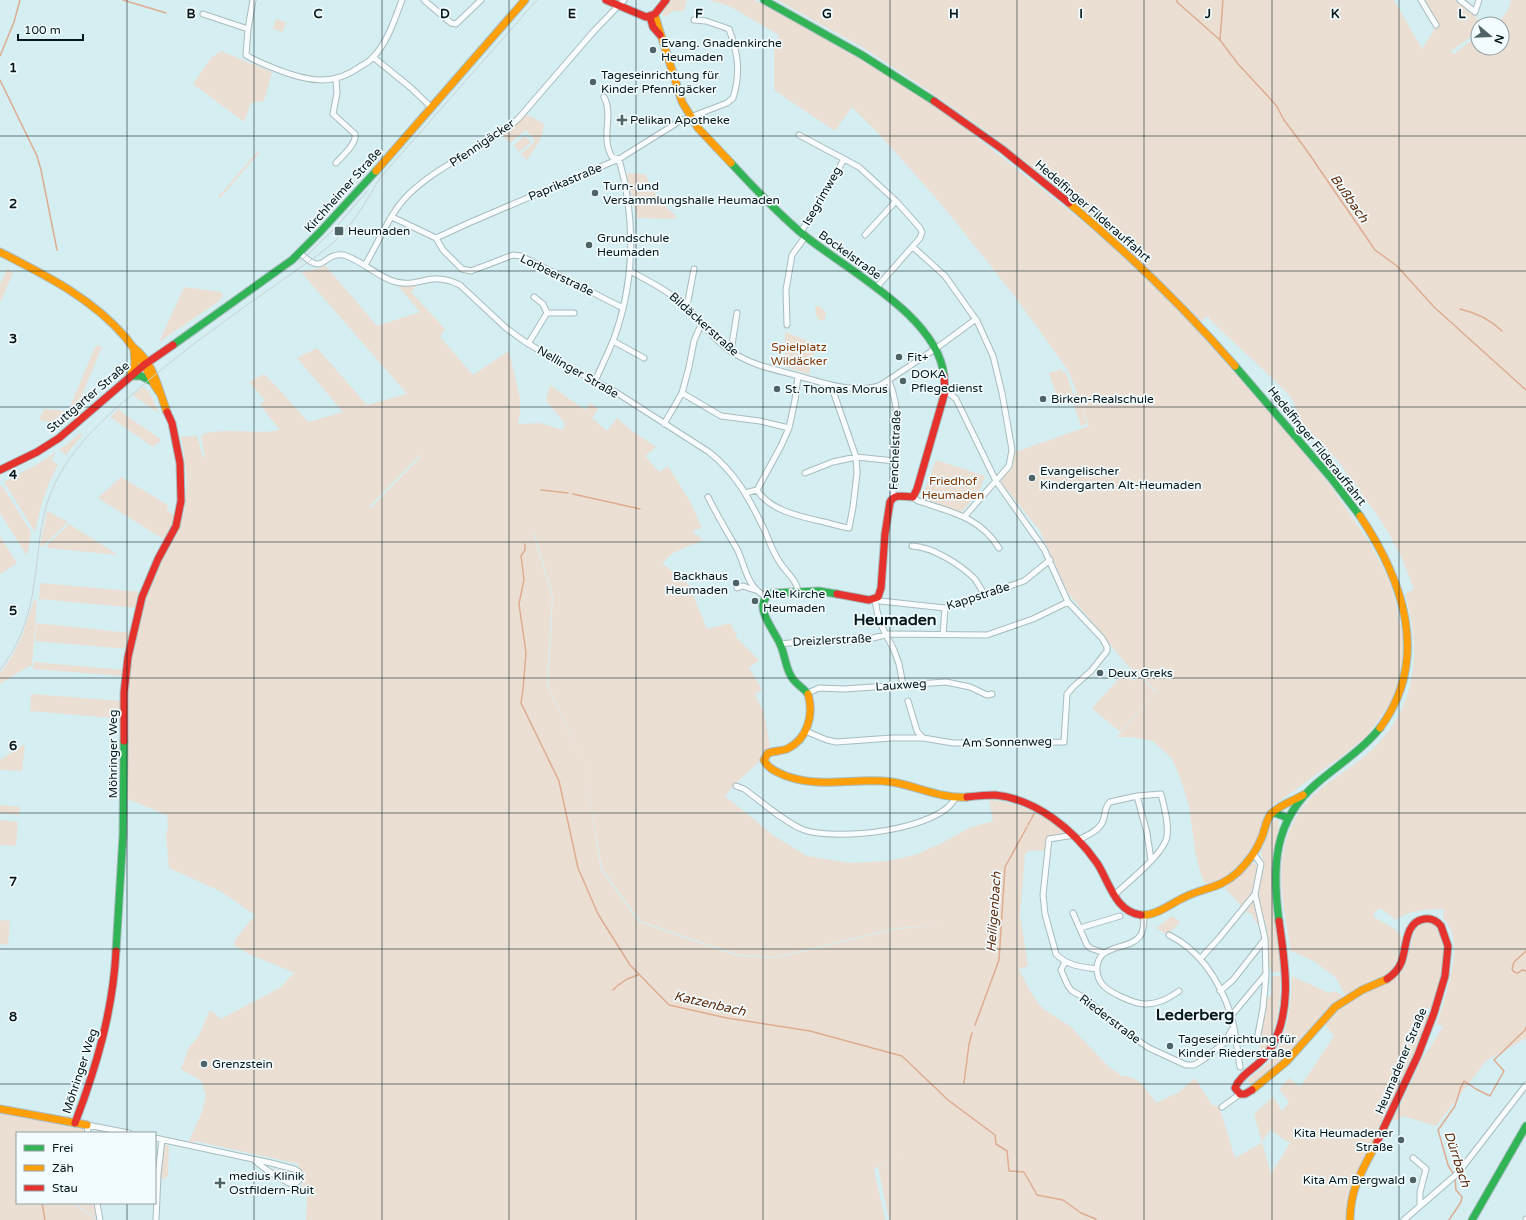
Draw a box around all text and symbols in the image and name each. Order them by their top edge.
text: B [186,6,196,22]
text: C [313,6,323,22]
text: D [440,6,450,22]
text: E [568,6,576,22]
text: F [695,6,703,22]
text: G [822,6,832,22]
text: H [949,6,959,22]
text: I [1079,6,1083,22]
text: J [1204,6,1211,22]
text: K [1331,6,1340,22]
text: L [1458,6,1466,22]
scale bar [18,16,83,42]
north arrow [1470,16,1510,56]
text: 100 m [24,23,61,37]
text: N [1491,33,1507,45]
place label: Evang. Gnadenkirche Heumaden [661,36,782,64]
marker: Evang. Gnadenkirche Heumaden [648,45,658,55]
text: 1 [9,60,17,76]
place label: Tageseinrichtung für Kinder Pfennigäcker [601,68,719,96]
marker: Tageseinrichtung für Kinder Pfennigäcker [588,77,598,87]
place label: Pelikan Apotheke [630,113,730,127]
marker: Pelikan Apotheke [617,115,627,125]
street label: Pfennigäcker [447,116,517,170]
street label: Kirchheimer Straße [301,145,385,235]
street label: Hedelfinger Filderauffahrt [1032,157,1154,265]
street label: Paprikastraße [526,160,604,204]
street label: Isegrimweg [800,164,844,228]
water label: Bußbach [1327,171,1372,227]
place label: Turn- und Versammlungshalle Heumaden [603,179,780,207]
marker: Turn- und Versammlungshalle Heumaden [590,188,600,198]
text: 2 [9,196,17,212]
place label: Heumaden [348,224,410,238]
marker: Heumaden [333,225,345,237]
street label: Bockelstraße [816,228,884,282]
place label: Grundschule Heumaden [597,231,670,259]
marker: Grundschule Heumaden [584,240,594,250]
street label: Lorbeerstraße [518,251,596,299]
street label: Bildäckerstraße [666,289,742,359]
text: 3 [9,331,17,347]
park label: Spielplatz Wildäcker [771,340,828,368]
street label: Nellinger Straße [535,343,621,401]
place label: Fit+ [907,350,929,364]
marker: Fit+ [894,352,904,362]
street label: Stuttgarter Straße [44,358,132,436]
place label: DOKA Pflegedienst [911,367,983,395]
marker: DOKA Pflegedienst [898,376,908,386]
place label: St. Thomas Morus [785,382,888,396]
marker: St. Thomas Morus [772,384,782,394]
street label: Hedelfinger Filderauffahrt [1265,384,1369,508]
place label: Birken-Realschule [1051,392,1154,406]
marker: Birken-Realschule [1038,394,1048,404]
street label: Fenchelstraße [887,410,903,490]
place label: Evangelischer Kindergarten Alt-Heumaden [1040,464,1202,492]
text: 4 [9,467,18,483]
marker: Evangelischer Kindergarten Alt-Heumaden [1027,473,1037,483]
park label: Friedhof Heumaden [922,474,984,502]
place label: Backhaus Heumaden [666,569,728,597]
marker: Backhaus Heumaden [731,578,741,588]
street label: Kappstraße [945,579,1012,613]
place label: Alte Kirche Heumaden [763,587,825,615]
marker: Alte Kirche Heumaden [750,596,760,606]
text: 5 [9,603,17,619]
district label: Heumaden [853,610,937,630]
street label: Dreizlerstraße [792,631,872,649]
place label: Deux Greks [1108,666,1173,680]
marker: Deux Greks [1095,668,1105,678]
street label: Lauxweg [875,676,927,694]
street label: Möhringer Weg [106,710,120,798]
street label: Am Sonnenweg [962,734,1052,750]
text: 6 [9,738,17,754]
water label: Heiligenbach [983,870,1005,953]
text: 7 [9,874,17,890]
water label: Katzenbach [672,988,748,1020]
street label: Riederstraße [1077,991,1144,1047]
district label: Lederberg [1156,1005,1234,1025]
street label: Heumadener Straße [1372,1006,1430,1116]
text: 8 [9,1009,17,1025]
street label: Möhringer Weg [60,1027,100,1115]
place label: Tageseinrichtung für Kinder Riederstraße [1178,1032,1296,1060]
marker: Tageseinrichtung für Kinder Riederstraße [1165,1041,1175,1051]
place label: Grenzstein [212,1057,273,1071]
marker: Grenzstein [199,1059,209,1069]
place label: Kita Heumadener Straße [1294,1126,1393,1154]
water label: Dürrbach [1440,1129,1474,1190]
legend [16,1132,156,1204]
marker: Kita Heumadener Straße [1396,1135,1406,1145]
text: Frei [52,1141,73,1155]
text: Zäh [52,1161,74,1175]
place label: medius Klinik Ostfildern-Ruit [229,1169,315,1197]
place label: Kita Am Bergwald [1303,1173,1405,1187]
marker: Kita Am Bergwald [1408,1175,1418,1185]
marker: medius Klinik Ostfildern-Ruit [214,1177,226,1189]
text: Stau [52,1181,78,1195]

